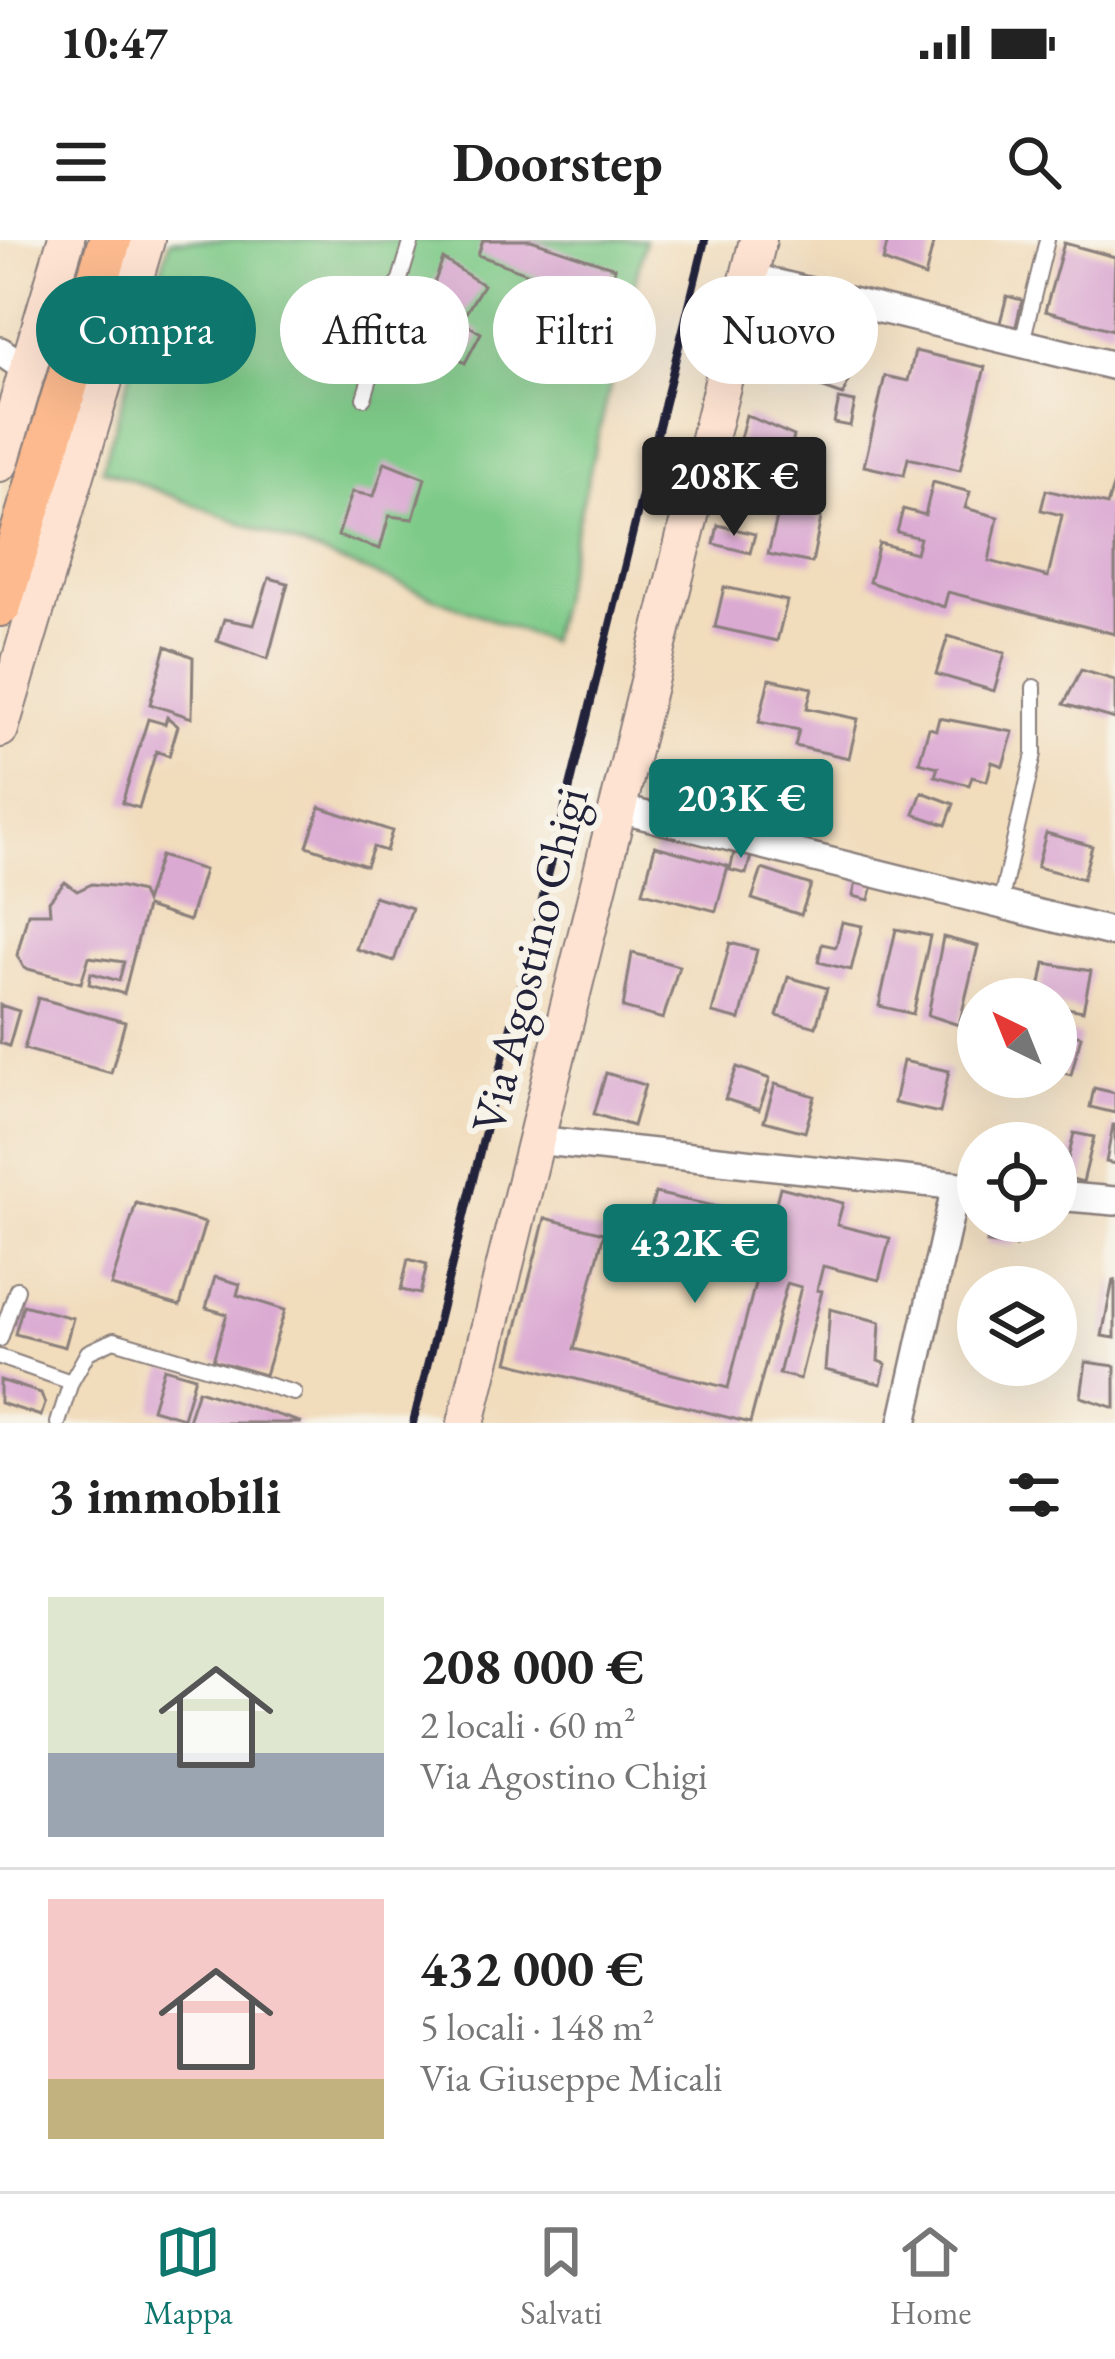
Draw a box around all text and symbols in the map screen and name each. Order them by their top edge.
text: 10:47 [60,13,168,71]
text: Doorstep [452,127,663,197]
icon: menu [48,129,114,195]
icon: search [1001,129,1067,195]
chip: Compra [36,276,256,384]
chip: Affitta [280,276,469,384]
chip: Filtri [493,276,656,384]
chip: Nuovo [680,276,878,384]
pin: 208K € [636,437,832,539]
text: 208K € [669,450,799,501]
pin: 203K € [643,759,839,861]
text: 203K € [676,772,806,823]
street label: Via Agostino Chigi [456,781,602,1139]
north arrow [957,978,1077,1098]
map controls [957,978,1077,1386]
button: locate [957,1122,1077,1242]
pin: 432K € [597,1204,793,1306]
text: 432K € [630,1217,760,1268]
button: layers [957,1266,1077,1386]
text: 3 immobili [48,1462,281,1528]
icon: filters [1001,1462,1067,1528]
text: 208 000 € [420,1633,644,1699]
icon: home [144,1645,288,1789]
text: 2 locali · 60 m² [420,1699,636,1750]
text: Via Agostino Chigi [420,1750,708,1801]
text: 432 000 € [420,1935,644,2001]
icon: home [144,1947,288,2091]
text: 5 locali · 148 m² [420,2001,654,2052]
text: Via Giuseppe Micali [420,2052,723,2103]
tab: Mappa [144,2219,233,2334]
tab: Salvati [520,2219,602,2334]
tab: Home [890,2219,971,2334]

